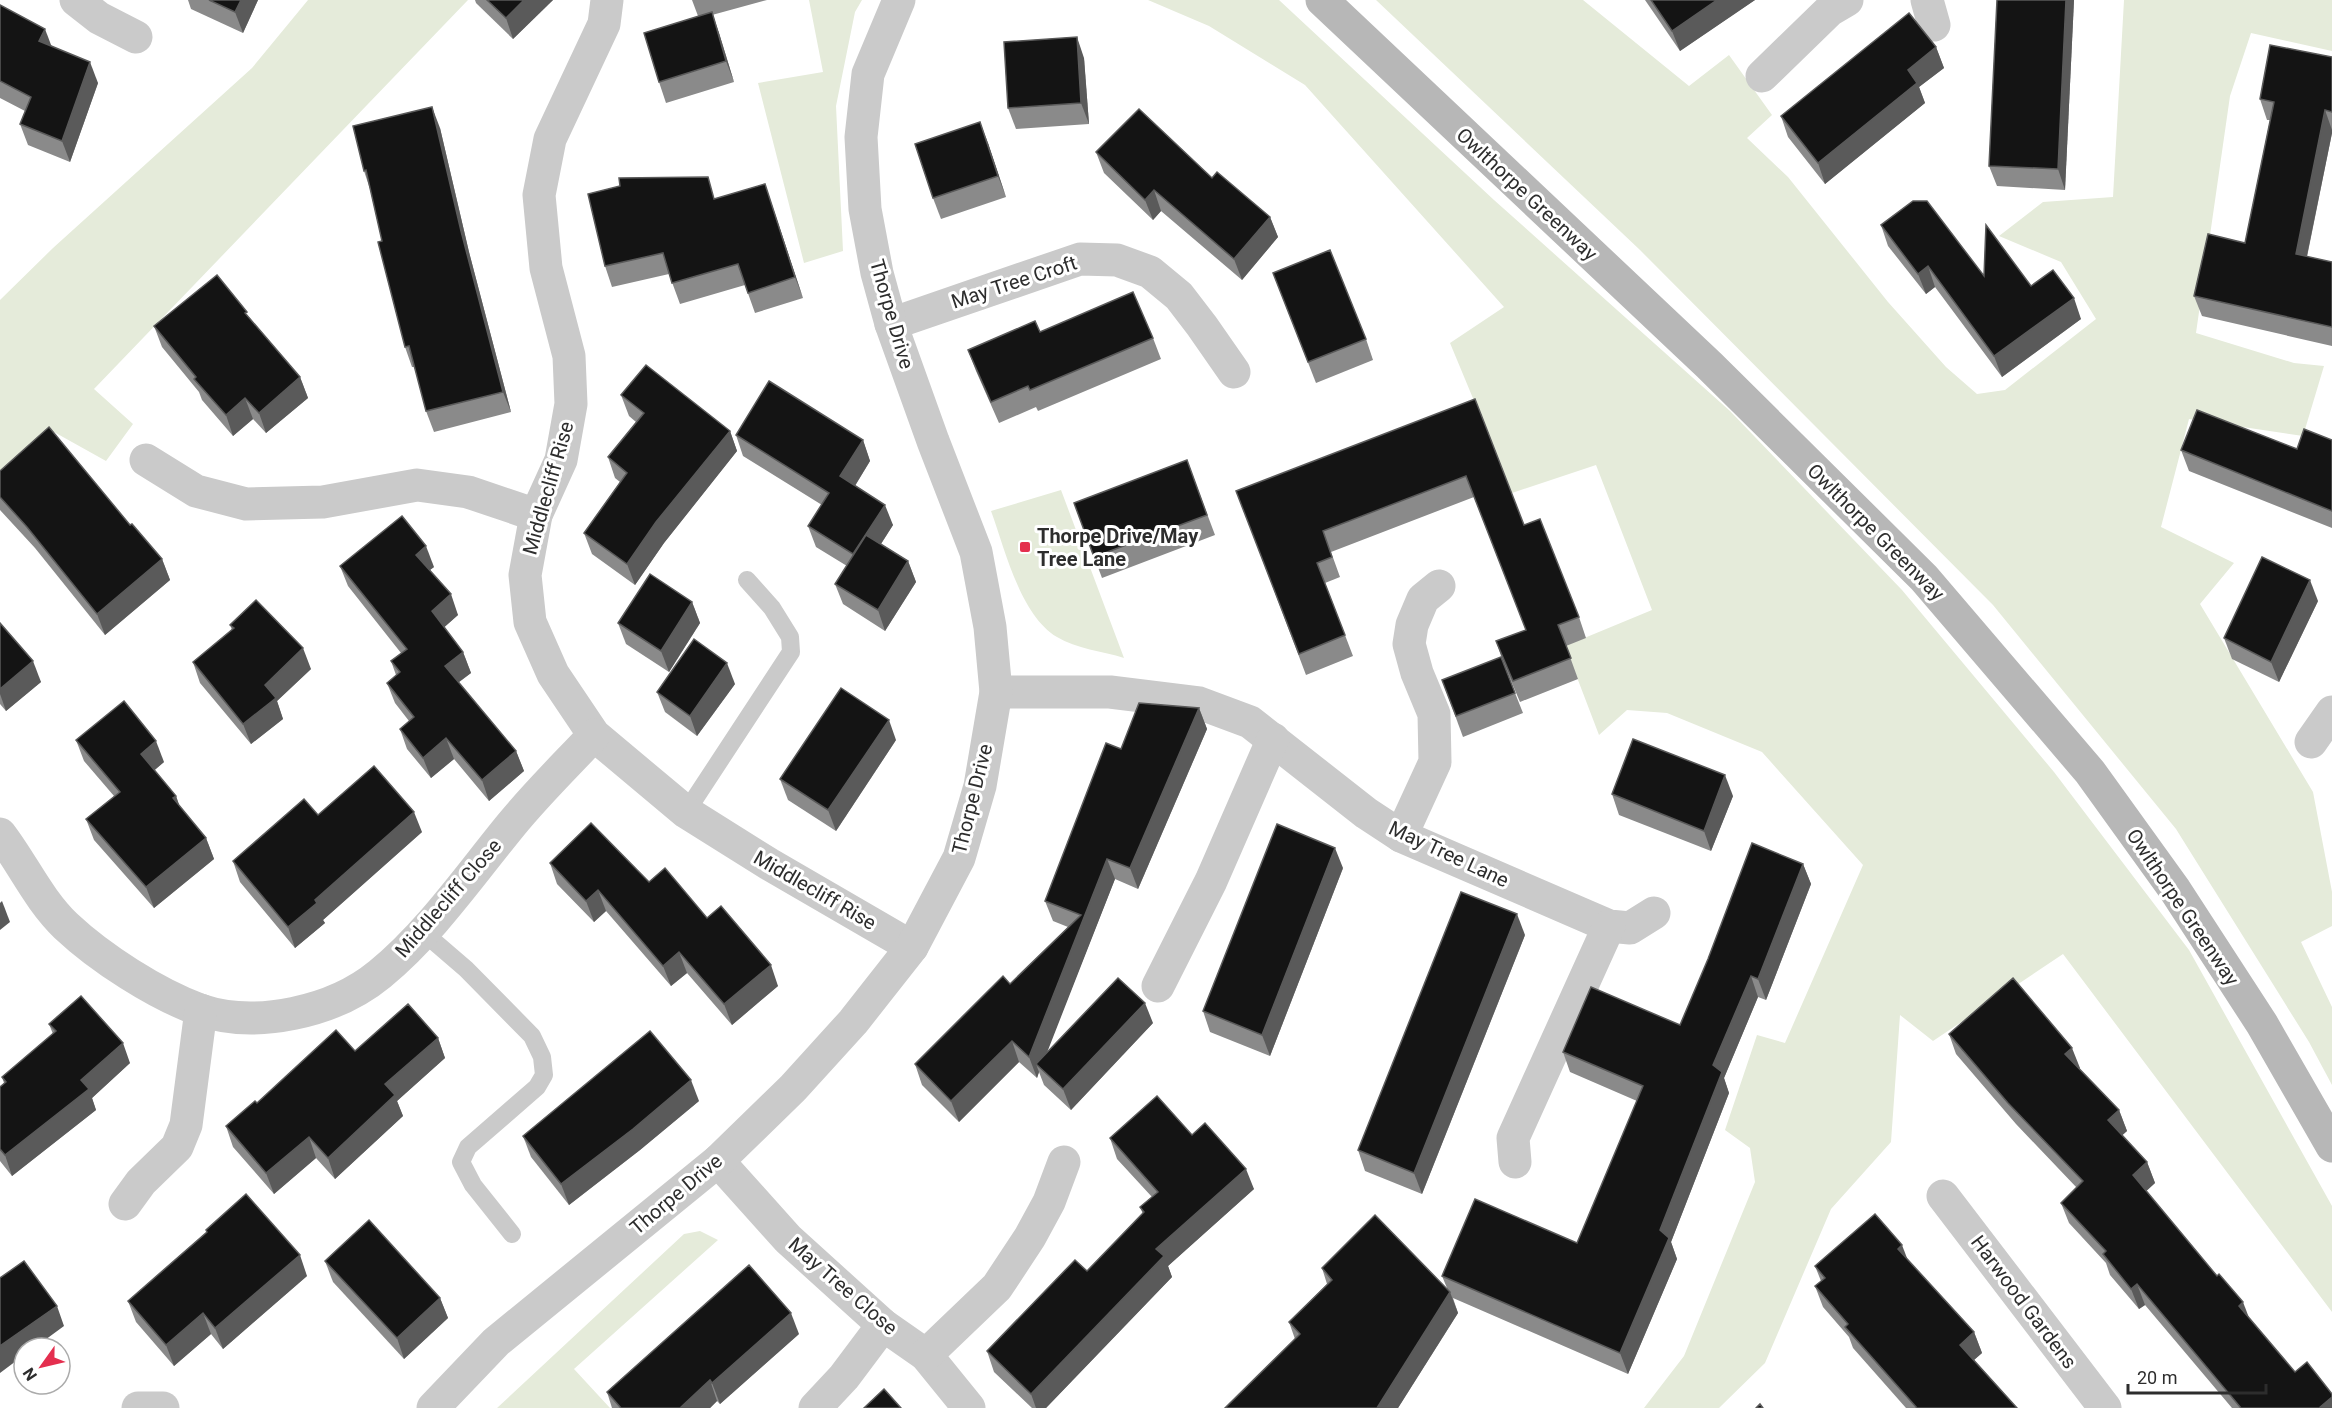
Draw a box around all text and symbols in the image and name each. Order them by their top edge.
street label: Owlthorpe Greenway [1452,123,1603,266]
street label: May Tree Croft [948,250,1080,314]
street label: Thorpe Drive [865,256,919,372]
street label: Middlecliff Rise [518,419,578,557]
street label: Owlthorpe Greenway [1802,458,1950,606]
place label: Thorpe Drive/May Tree Lane [1037,524,1199,571]
marker: Thorpe Drive/May Tree Lane [1018,540,1032,554]
street label: Thorpe Drive [947,741,997,857]
street label: May Tree Lane [1385,816,1513,892]
street label: Owlthorpe Greenway [2122,824,2245,990]
street label: Middlecliff Close [390,834,506,962]
street label: Middlecliff Rise [749,845,881,935]
street label: Thorpe Drive [625,1149,727,1239]
street label: Harwood Gardens [1966,1231,2082,1373]
street label: May Tree Close [784,1232,902,1340]
north arrow [12,1336,72,1396]
scale bar [2128,1357,2266,1395]
text: N [19,1364,41,1384]
text: 20 m [2137,1367,2177,1388]

